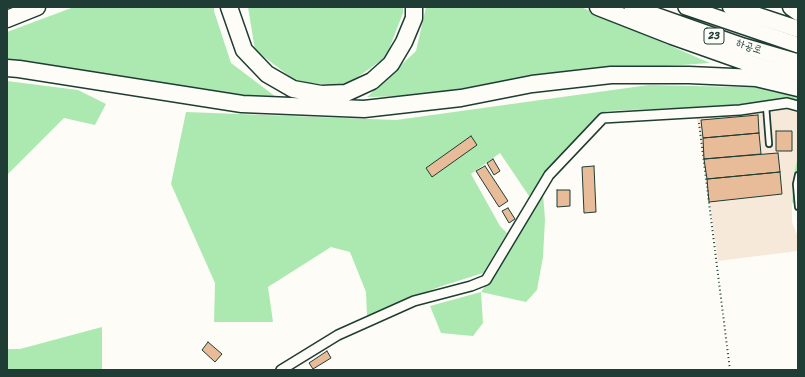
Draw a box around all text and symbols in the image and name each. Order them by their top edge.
road number: 23 [704,28,724,44]
street label: 하공로 [734,37,764,57]

